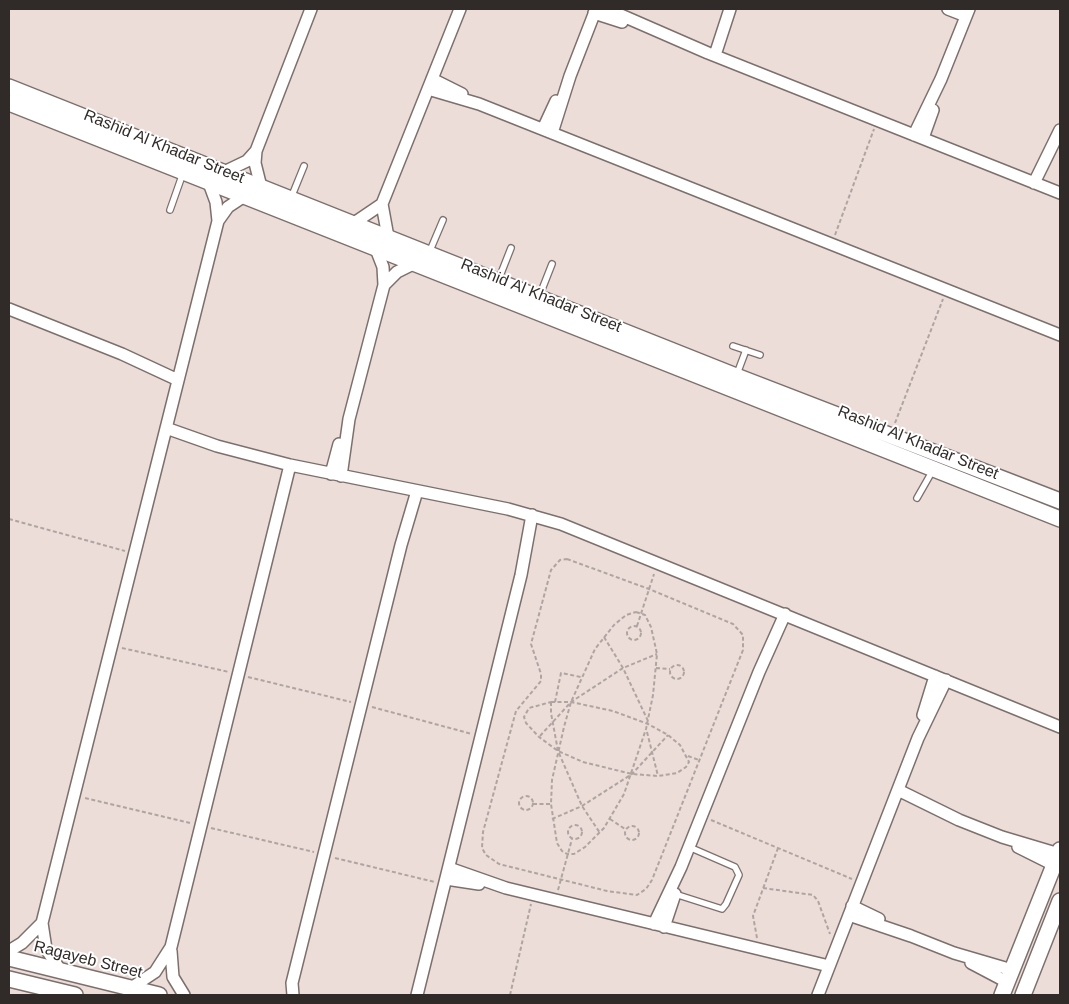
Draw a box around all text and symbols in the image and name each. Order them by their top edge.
street label: Rashid Al Khadar Street [81,106,247,188]
street label: Rashid Al Khadar Street [458,255,624,337]
street label: Rashid Al Khadar Street [835,402,1001,484]
street label: Ragayeb Street [32,937,144,983]

